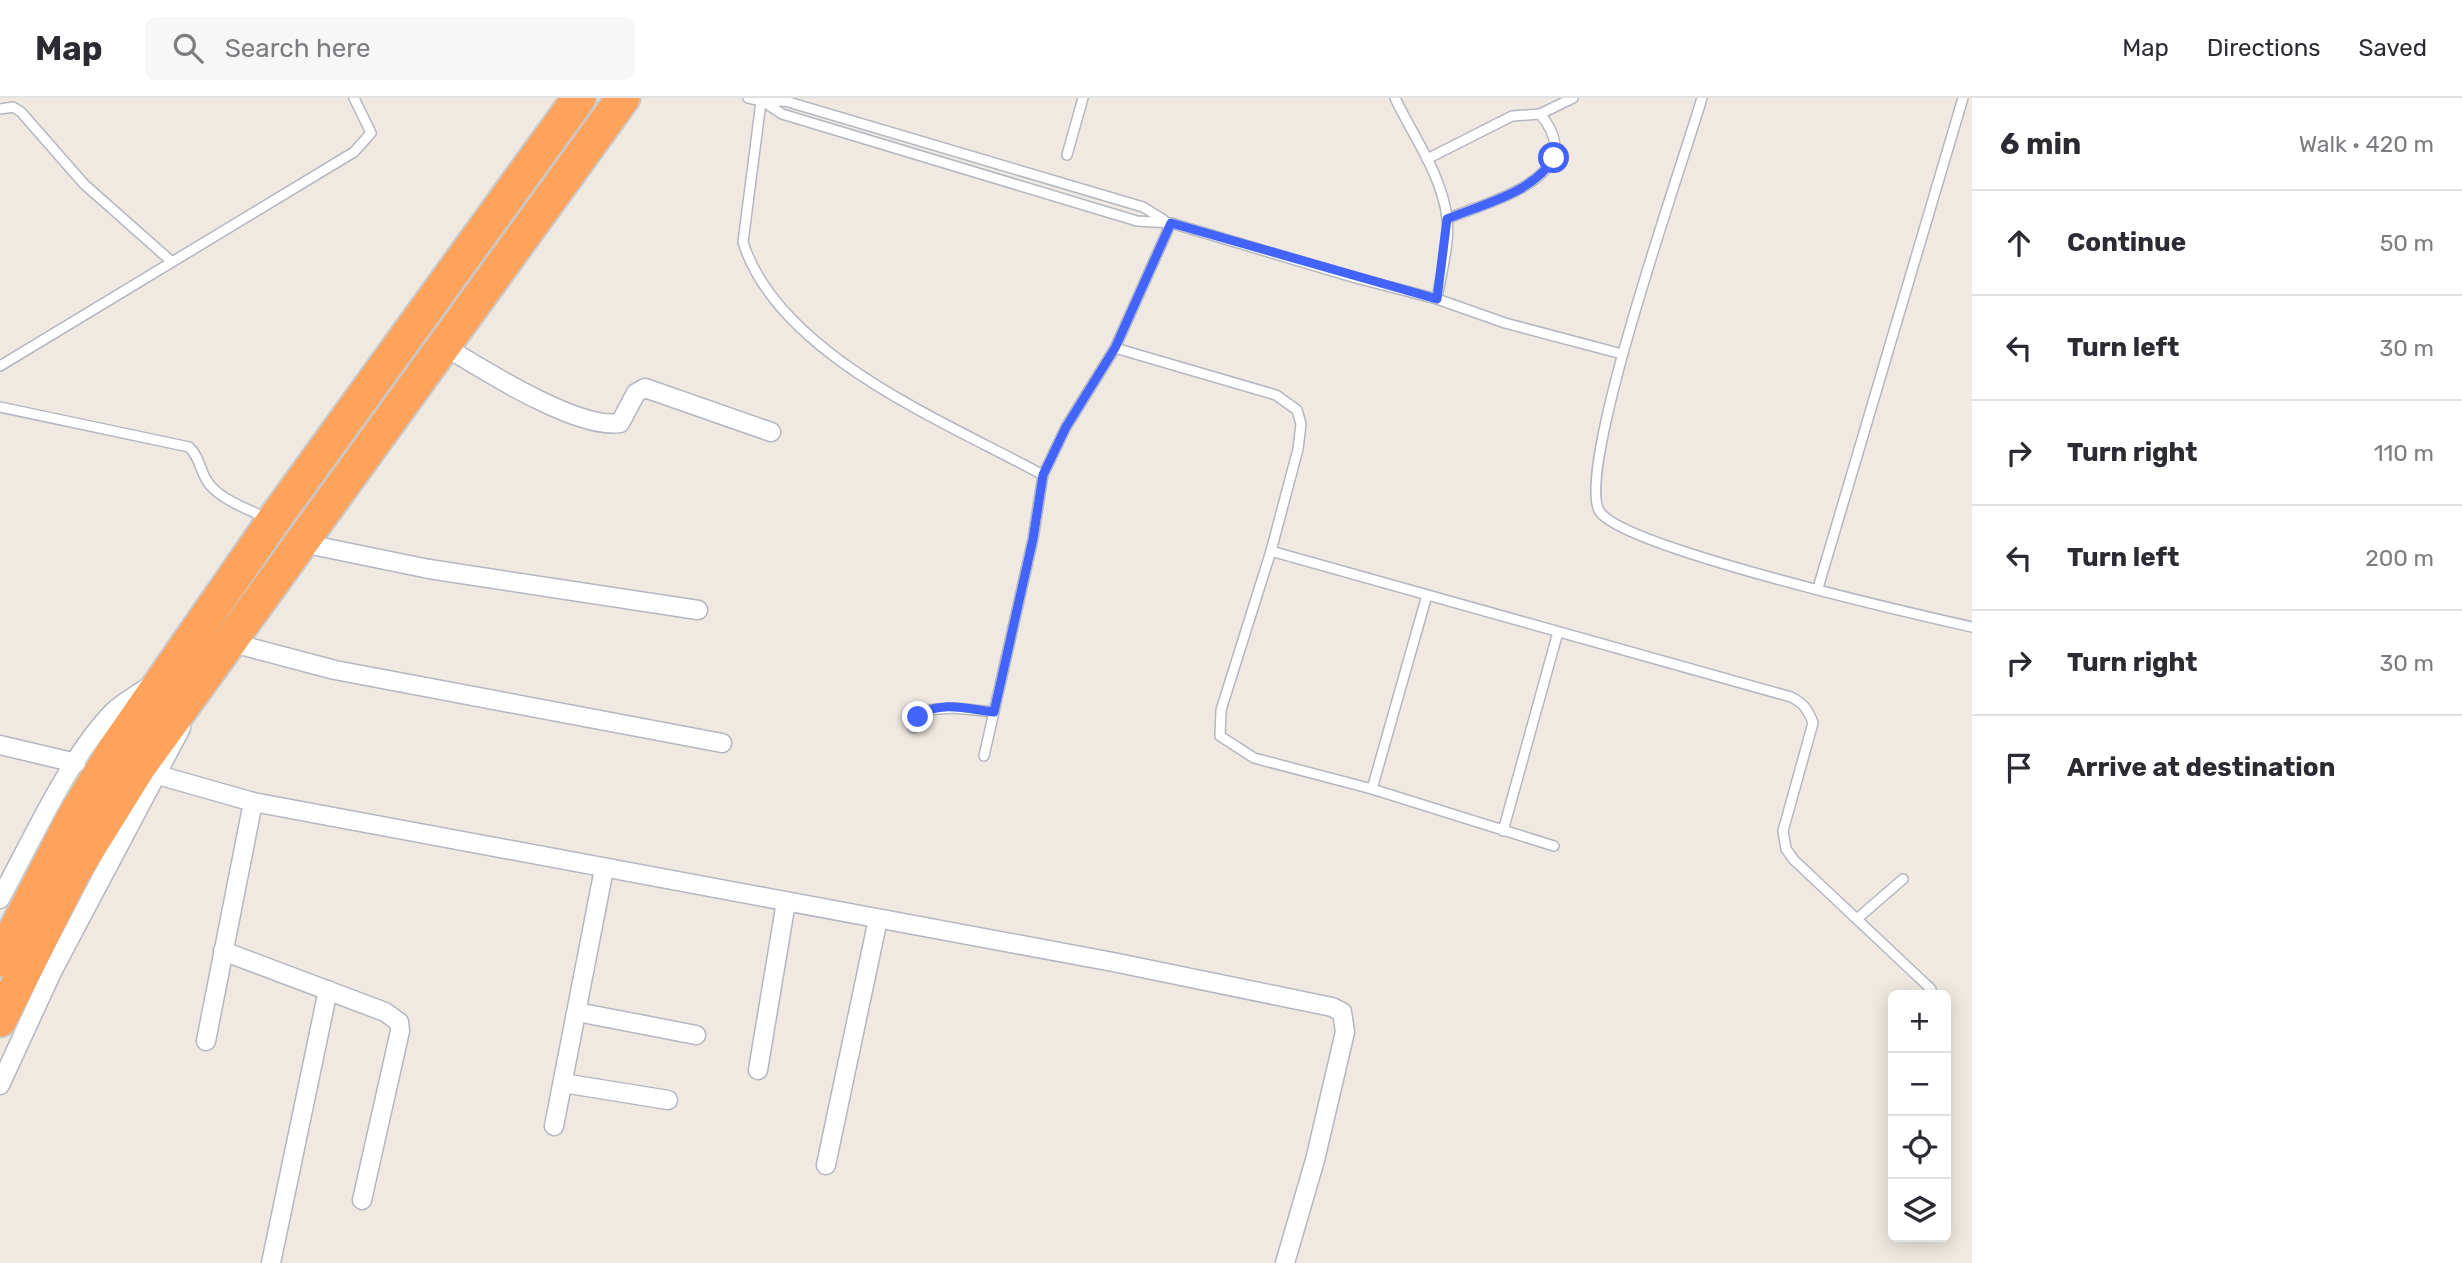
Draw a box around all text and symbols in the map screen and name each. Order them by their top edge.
search box [145,17,635,80]
text: Map [35,29,103,68]
icon: search [169,29,207,67]
text: Search here [225,33,370,64]
text: Map [2122,34,2169,62]
text: Directions [2207,34,2320,62]
text: Saved [2358,34,2427,62]
text: 6 min [2000,126,2081,162]
text: Walk · 420 m [2299,130,2434,158]
route start [1538,142,1569,173]
icon: ahead [2000,224,2038,262]
text: Continue [2067,227,2186,258]
text: 50 m [2380,229,2434,257]
icon: left [2000,329,2038,367]
text: Turn left [2067,332,2179,363]
text: 30 m [2379,334,2434,362]
icon: right [2000,434,2038,472]
text: Turn right [2067,437,2197,468]
text: 110 m [2374,439,2434,467]
icon: left [2000,539,2038,577]
text: Turn left [2067,542,2179,573]
text: 200 m [2365,544,2434,572]
icon: right [2000,644,2038,682]
text: Turn right [2067,647,2197,678]
text: 30 m [2379,649,2434,677]
route end [902,701,933,732]
icon: arrive [2000,749,2038,787]
text: Arrive at destination [2067,752,2335,783]
map controls [1888,990,1951,1242]
button: + [1888,990,1951,1053]
button: − [1888,1053,1951,1116]
button: locate [1888,1116,1951,1179]
button: layers [1888,1179,1951,1242]

